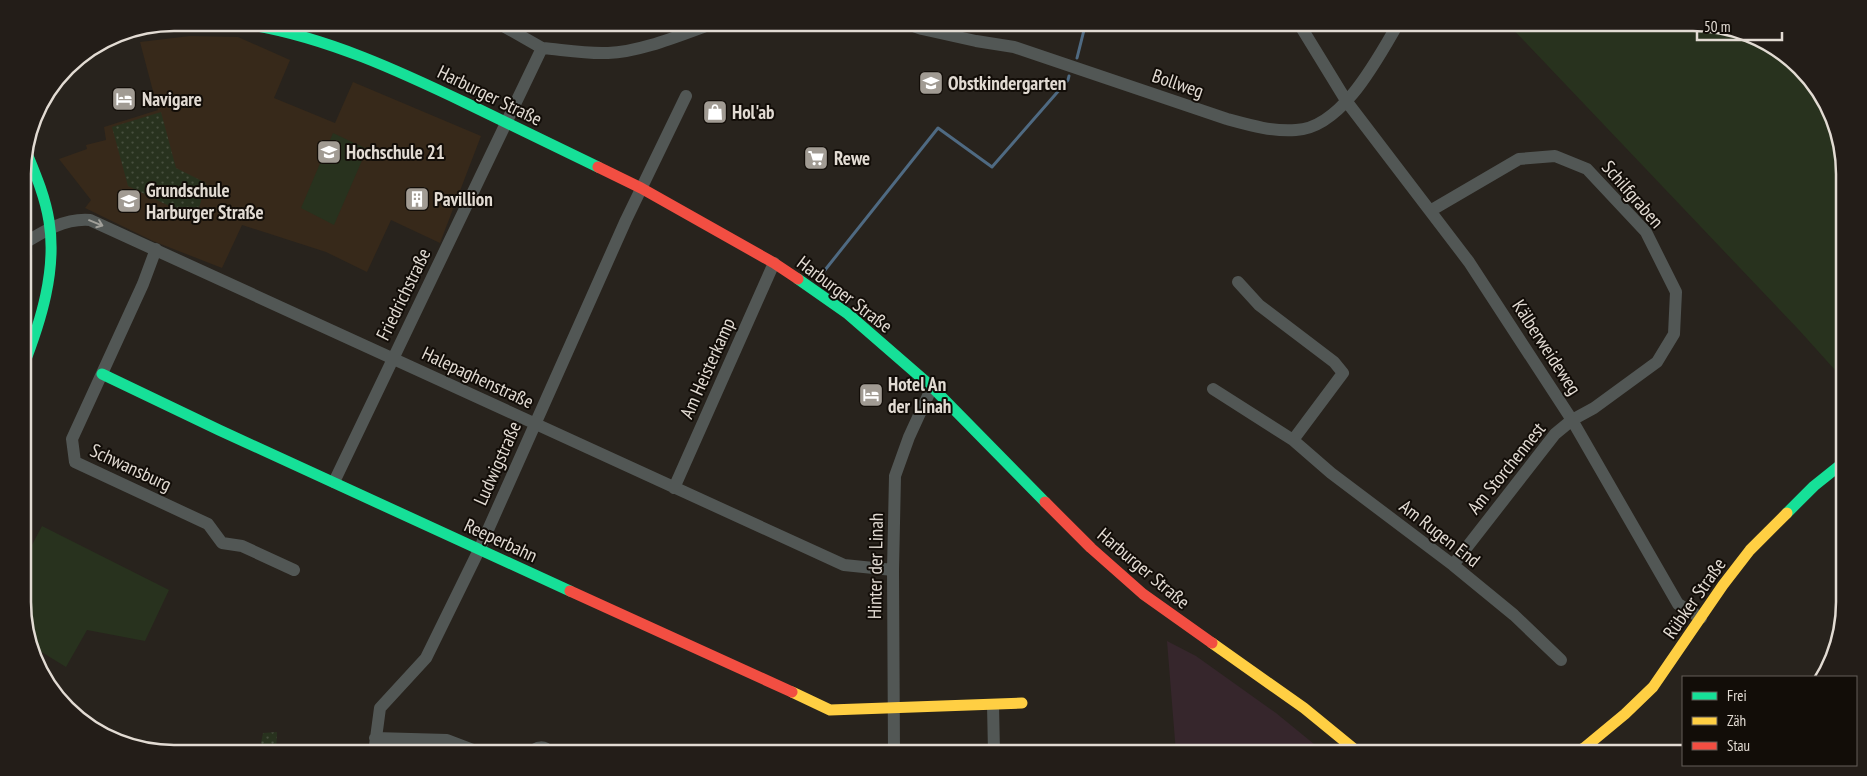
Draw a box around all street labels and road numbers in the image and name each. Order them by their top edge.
street label: Harburger Straße [434,59,546,131]
street label: Bollweg [1149,63,1207,103]
street label: Schilfgraben [1597,155,1669,233]
street label: Friedrichstraße [370,244,436,344]
street label: Harburger Straße [793,250,898,338]
street label: Kälberweideweg [1507,295,1587,399]
street label: Am Heisterkamp [674,314,740,422]
street label: Halepaghenstraße [418,341,538,413]
street label: Ludwigstraße [468,417,526,509]
street label: Am Storchennest [1462,417,1551,519]
street label: Schwansburg [87,438,175,496]
street label: Am Rugen End [1395,494,1485,572]
street label: Reeperbahn [461,513,541,567]
street label: Hinter der Linah [862,513,888,619]
street label: Harburger Straße [1093,522,1195,614]
street label: Rübker Straße [1657,553,1731,643]

